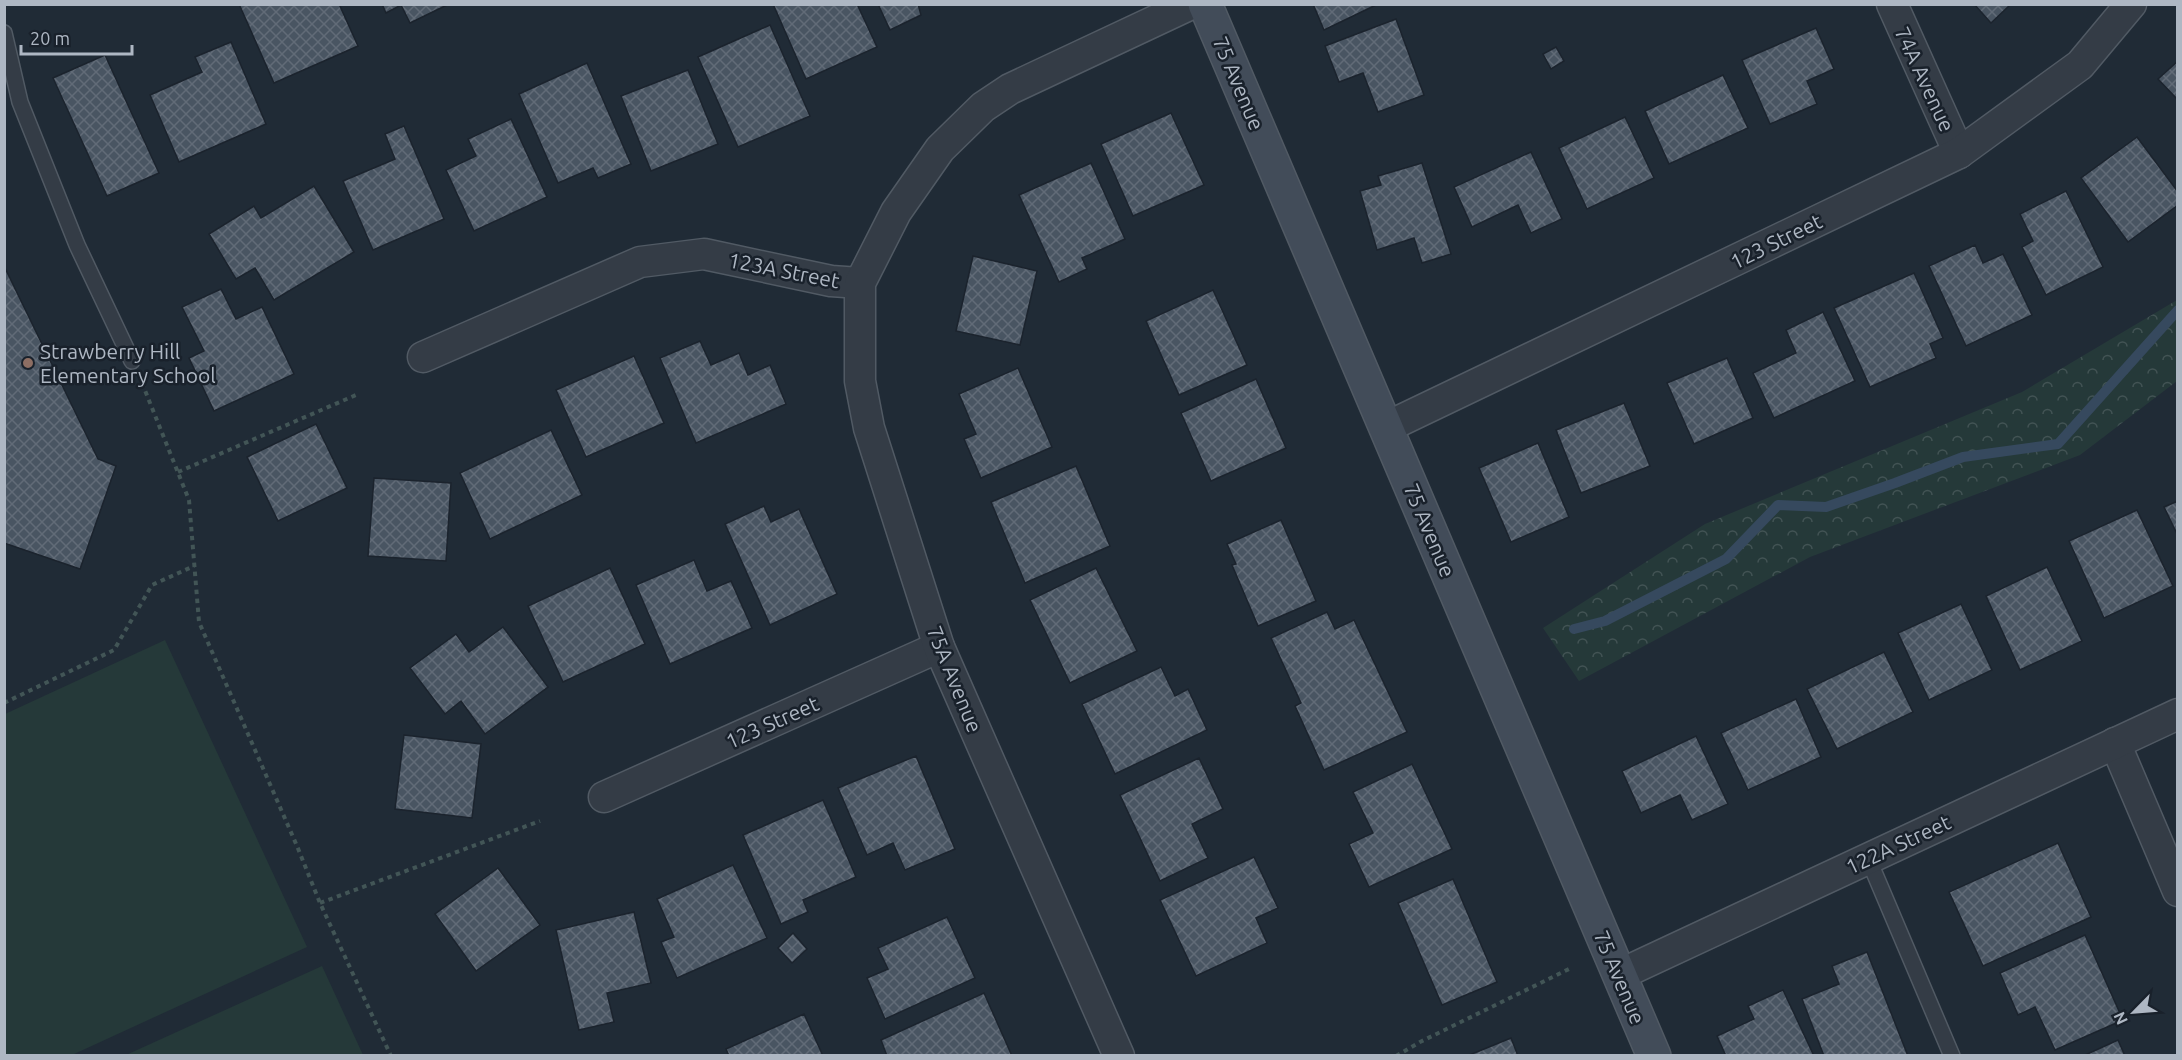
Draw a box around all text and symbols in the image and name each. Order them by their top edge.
scale bar [21,18,132,56]
street label: 74A Avenue [1890,23,1960,135]
text: 20 m [30,28,70,48]
street label: 75 Avenue [1209,33,1269,133]
street label: 123 Street [1726,209,1826,273]
street label: 123A Street [726,247,842,293]
place label: Strawberry Hill Elementary School [40,339,216,387]
marker: Strawberry Hill Elementary School [21,356,35,370]
street label: 75 Avenue [1400,480,1460,580]
street label: 75A Avenue [923,622,987,736]
street label: 123 Street [722,691,822,753]
street label: 122A Street [1842,809,1954,879]
street label: 75 Avenue [1590,927,1650,1027]
north arrow [2104,982,2164,1042]
text: N [2110,1009,2131,1028]

